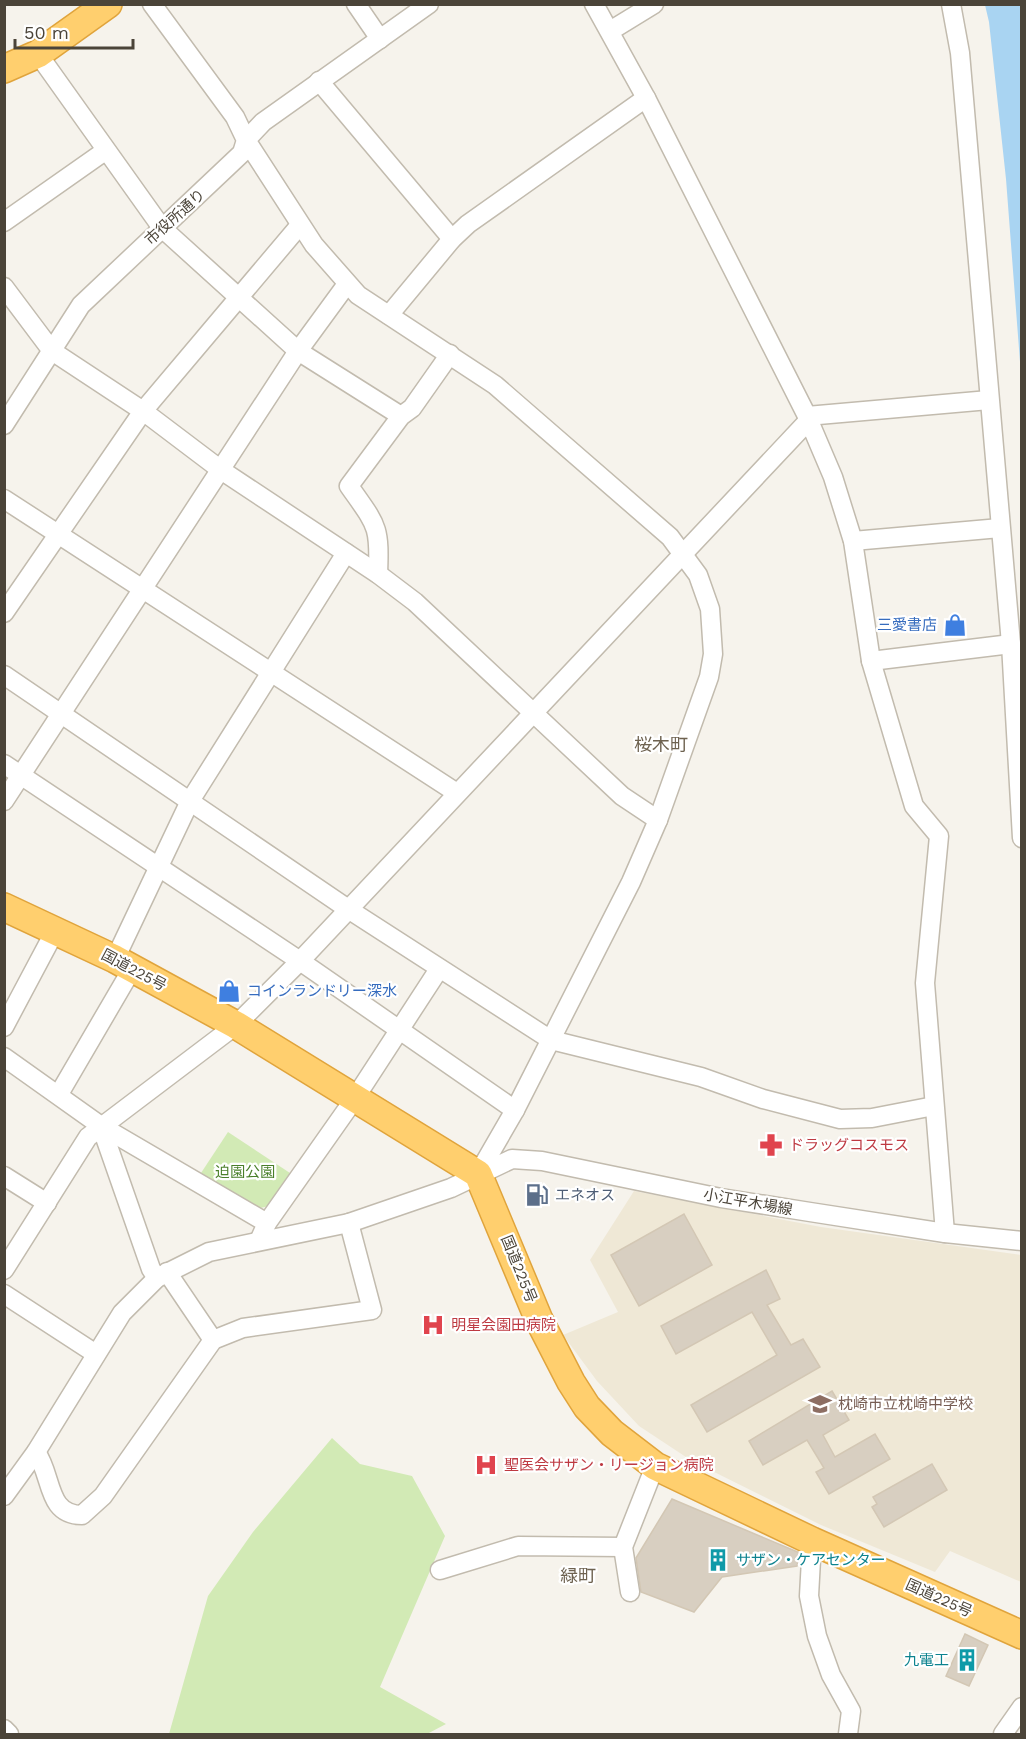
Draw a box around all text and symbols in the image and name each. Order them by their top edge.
scale bar [15,12,134,50]
text: 50 m [24,22,69,43]
street label: 市役所通り [141,185,209,249]
shop icon: 三愛書店 [942,612,968,638]
place label: 三愛書店 [877,616,937,634]
district label: 桜木町 [634,734,688,755]
street label: 国道225号 [98,945,170,995]
shop icon: コインランドリー深水 [216,978,242,1004]
place label: コインランドリー深水 [247,982,397,1000]
pharmacy icon: ドラッグコスモス [758,1132,784,1158]
place label: ドラッグコスモス [789,1136,909,1154]
park label: 迫園公園 [215,1163,275,1181]
fuel station icon: エネオス [524,1182,550,1208]
street label: 小江平木場線 [702,1185,794,1219]
place label: エネオス [555,1186,615,1204]
street label: 国道225号 [497,1233,541,1305]
hospital icon: 明星会園田病院 [420,1312,446,1338]
place label: 明星会園田病院 [451,1316,556,1334]
school or university icon: 枕崎市立枕崎中学校 [807,1391,833,1417]
place label: 枕崎市立枕崎中学校 [838,1395,973,1413]
hospital icon: 聖医会サザン・リージョン病院 [473,1452,499,1478]
place label: 聖医会サザン・リージョン病院 [504,1456,714,1474]
building icon: サザン・ケアセンター [705,1547,731,1573]
place label: サザン・ケアセンター [736,1551,886,1569]
district label: 緑町 [560,1565,596,1586]
street label: 国道225号 [903,1575,975,1621]
building icon: 九電工 [954,1647,980,1673]
place label: 九電工 [904,1651,949,1669]

